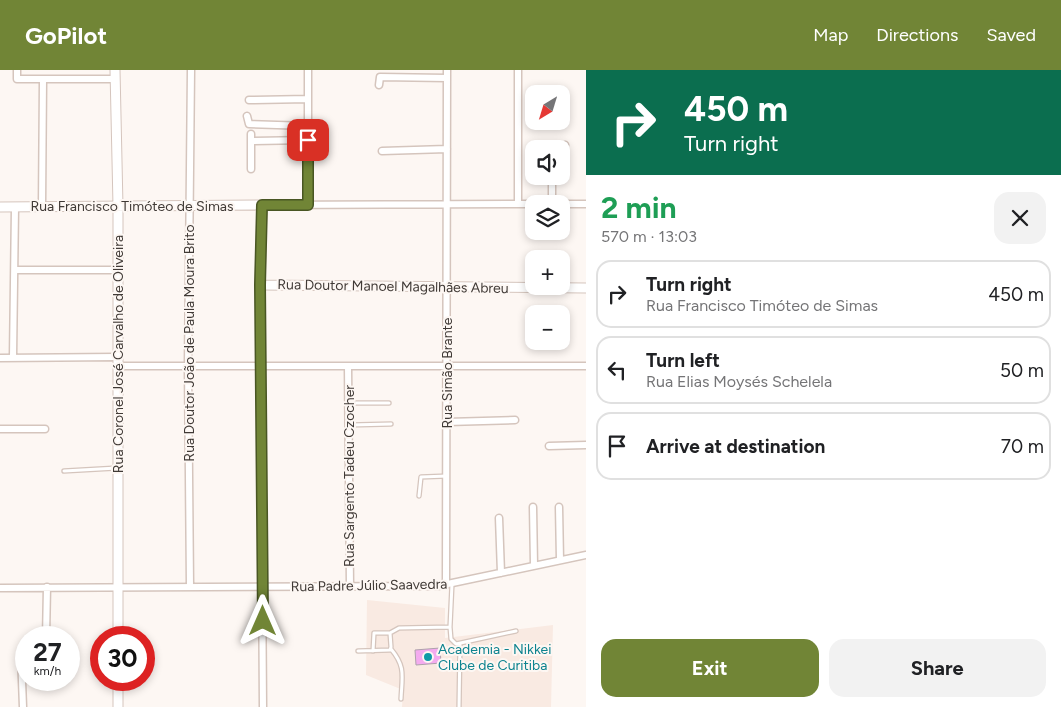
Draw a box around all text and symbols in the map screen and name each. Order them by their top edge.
text: GoPilot [25,21,107,50]
text: Map [813,24,848,46]
text: Directions [876,24,958,46]
text: Saved [986,24,1036,46]
north arrow [525,85,570,130]
map controls [525,85,570,350]
text: 450 m [684,88,788,130]
icon: right [601,90,666,155]
pin [287,119,329,161]
icon: arrive [294,126,322,154]
text: Turn right [684,130,779,157]
button: sound [525,140,570,185]
text: 2 min [601,189,677,226]
button: close [994,192,1046,244]
button: layers [525,195,570,240]
street label: Rua Francisco Timóteo de Simas [30,198,234,215]
street label: Rua Doutor João de Paula Moura Brito [181,224,198,462]
text: 570 m · 13:03 [601,227,697,246]
street label: Rua Coronel José Carvalho de Oliveira [110,235,127,473]
button: + [525,250,570,295]
text: Turn right [646,273,732,296]
street label: Rua Doutor Manoel Magalhães Abreu [277,276,509,297]
icon: right [603,280,631,308]
text: 450 m [988,283,1044,306]
text: Rua Francisco Timóteo de Simas [646,296,878,315]
button: − [525,305,570,350]
street label: Rua Simão Brante [439,317,456,428]
text: Turn left [646,349,720,372]
icon: left [603,356,631,384]
text: 50 m [1000,359,1044,382]
text: Rua Elias Moysés Schelela [646,372,832,391]
street label: Rua Sargento Tadeu Czocher [341,385,358,567]
icon: arrive [603,432,631,460]
text: Arrive at destination [646,435,825,458]
text: 70 m [1001,435,1044,458]
street label: Rua Padre Júlio Saavedra [290,576,448,595]
position arrow [236,594,288,646]
speed limit sign: 30 [90,626,155,691]
text: 27 [33,637,62,667]
button: Exit [601,639,819,697]
button: Share [829,639,1046,697]
place label: Academia - Nikkei Clube de Curitiba [438,641,551,674]
marker: Academia - Nikkei Clube de Curitiba [422,651,434,663]
text: km/h [34,664,61,678]

